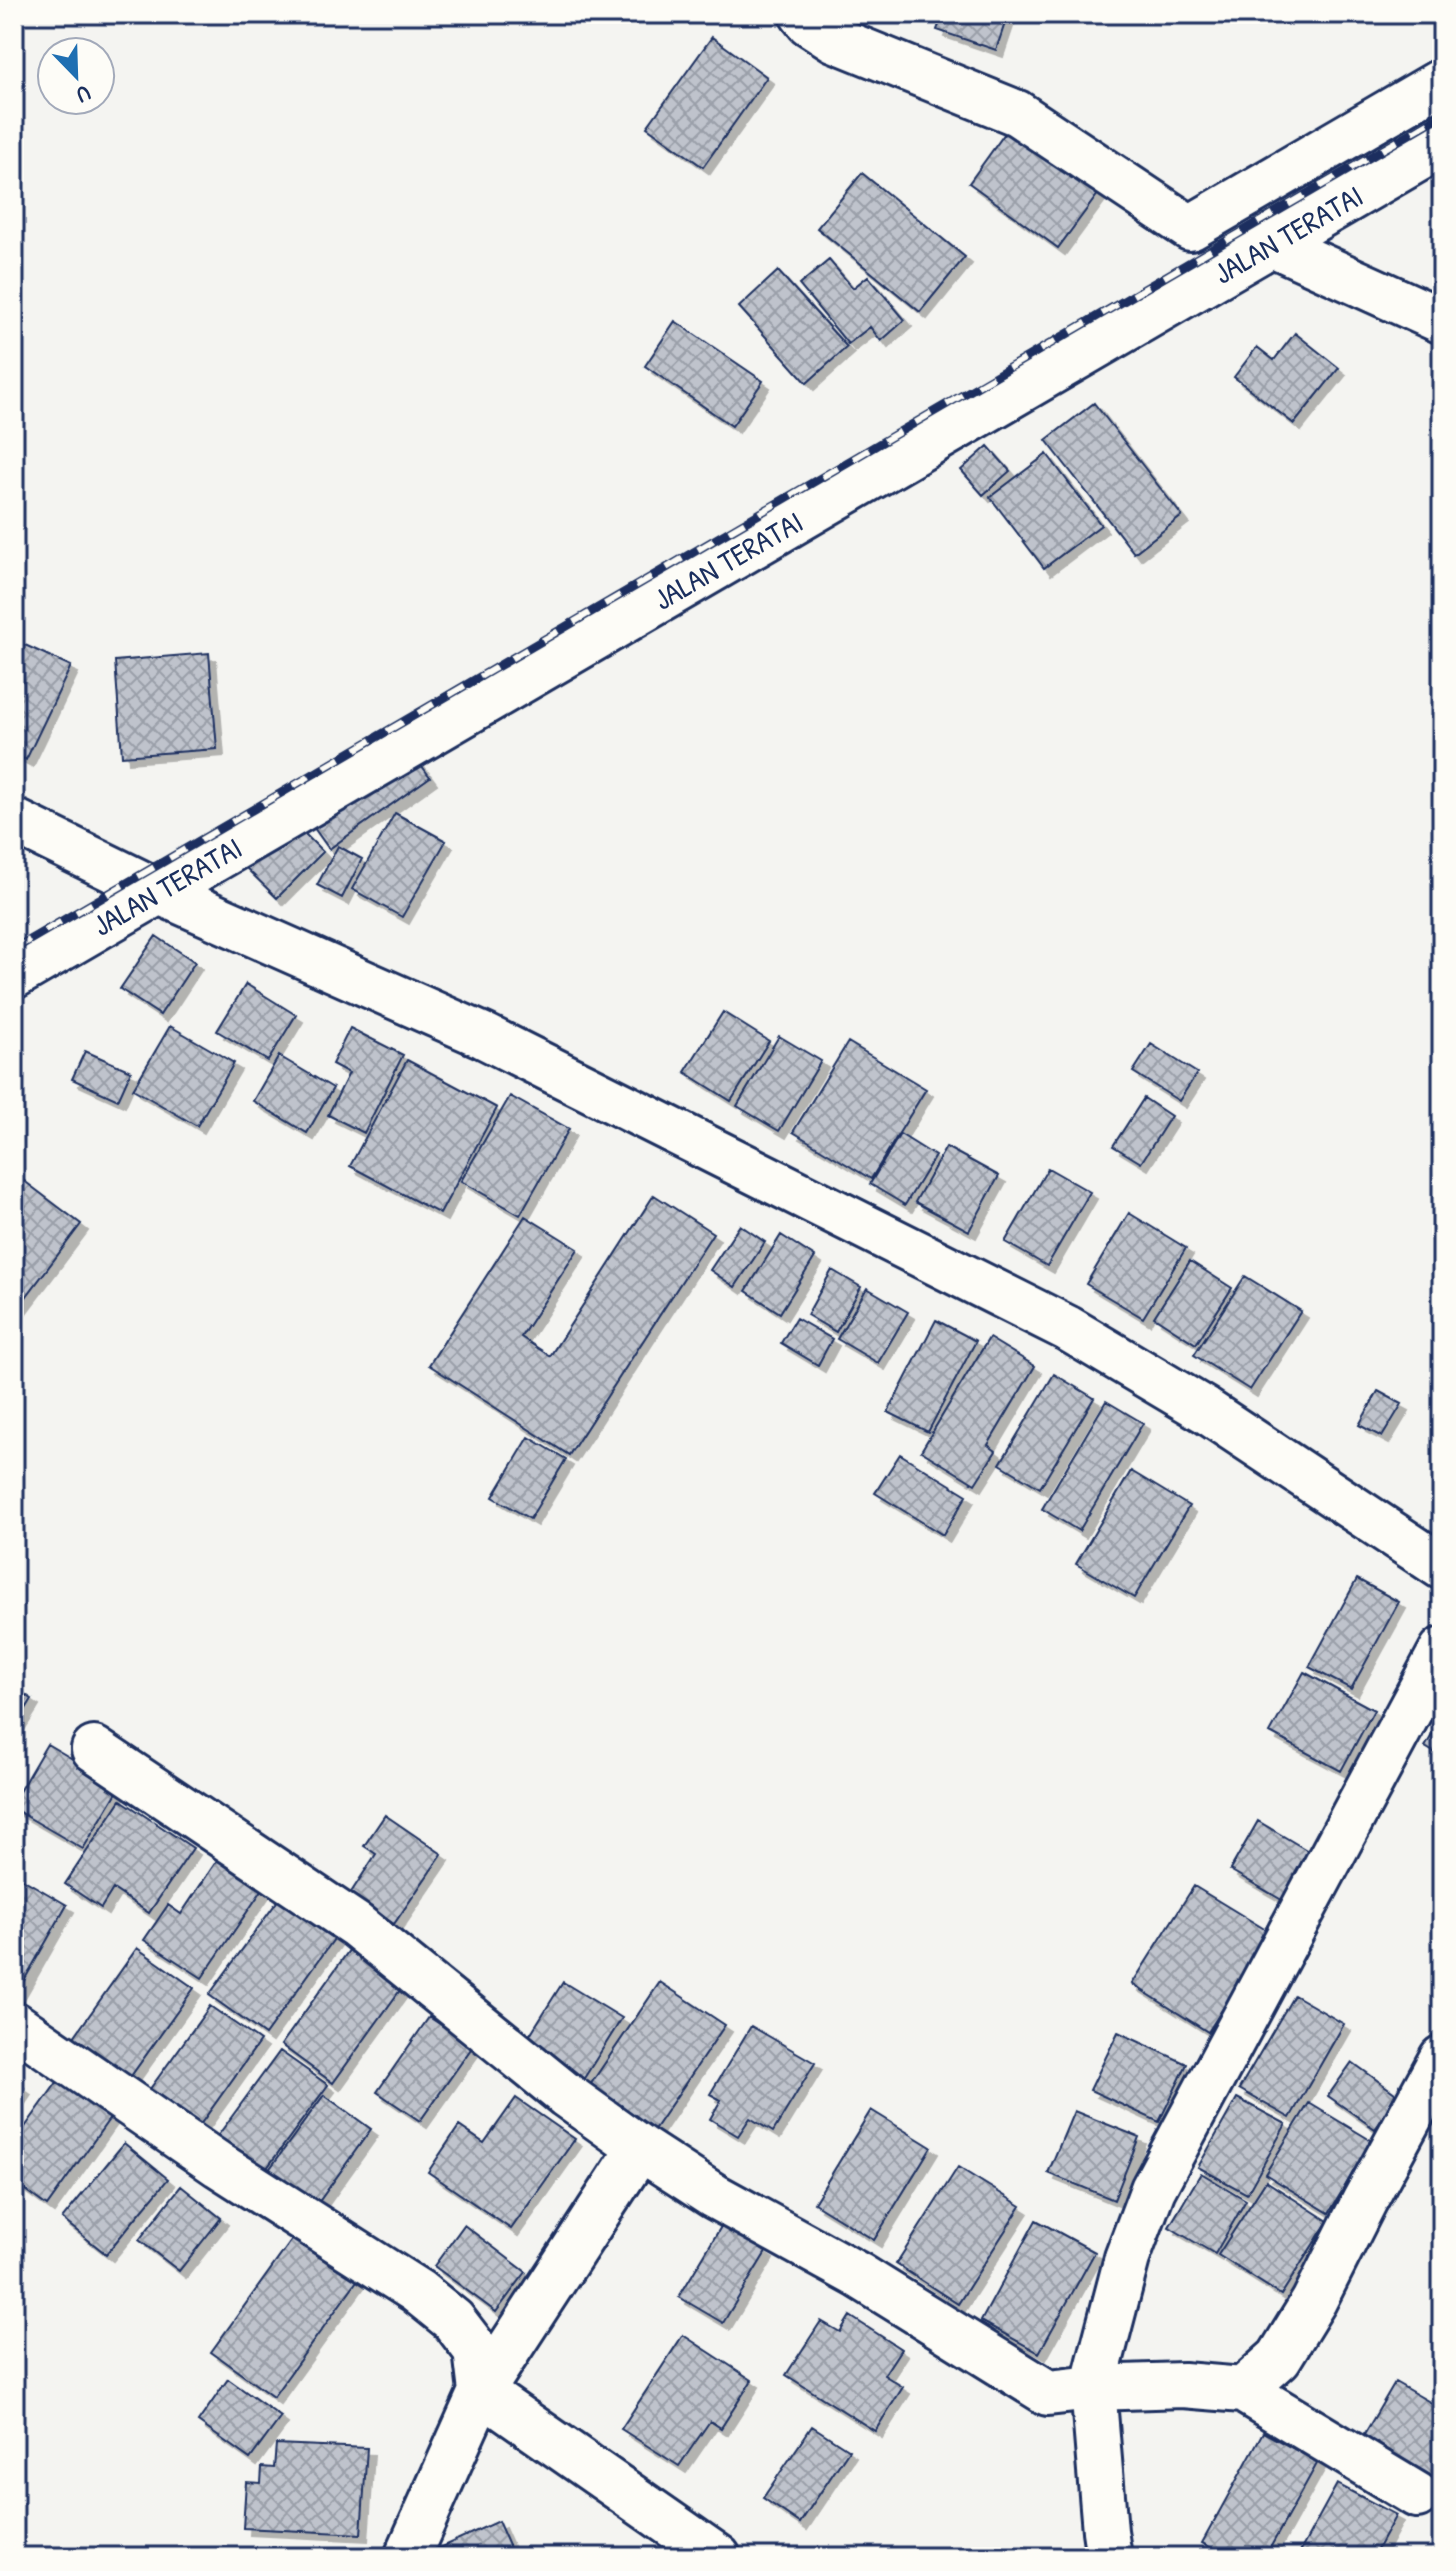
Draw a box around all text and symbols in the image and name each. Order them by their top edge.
north arrow [36,36,116,116]
text: U [72,78,95,111]
street label: JALAN TERATAI [1206,175,1370,293]
street label: JALAN TERATAI [646,501,810,619]
street label: JALAN TERATAI [85,827,249,945]

